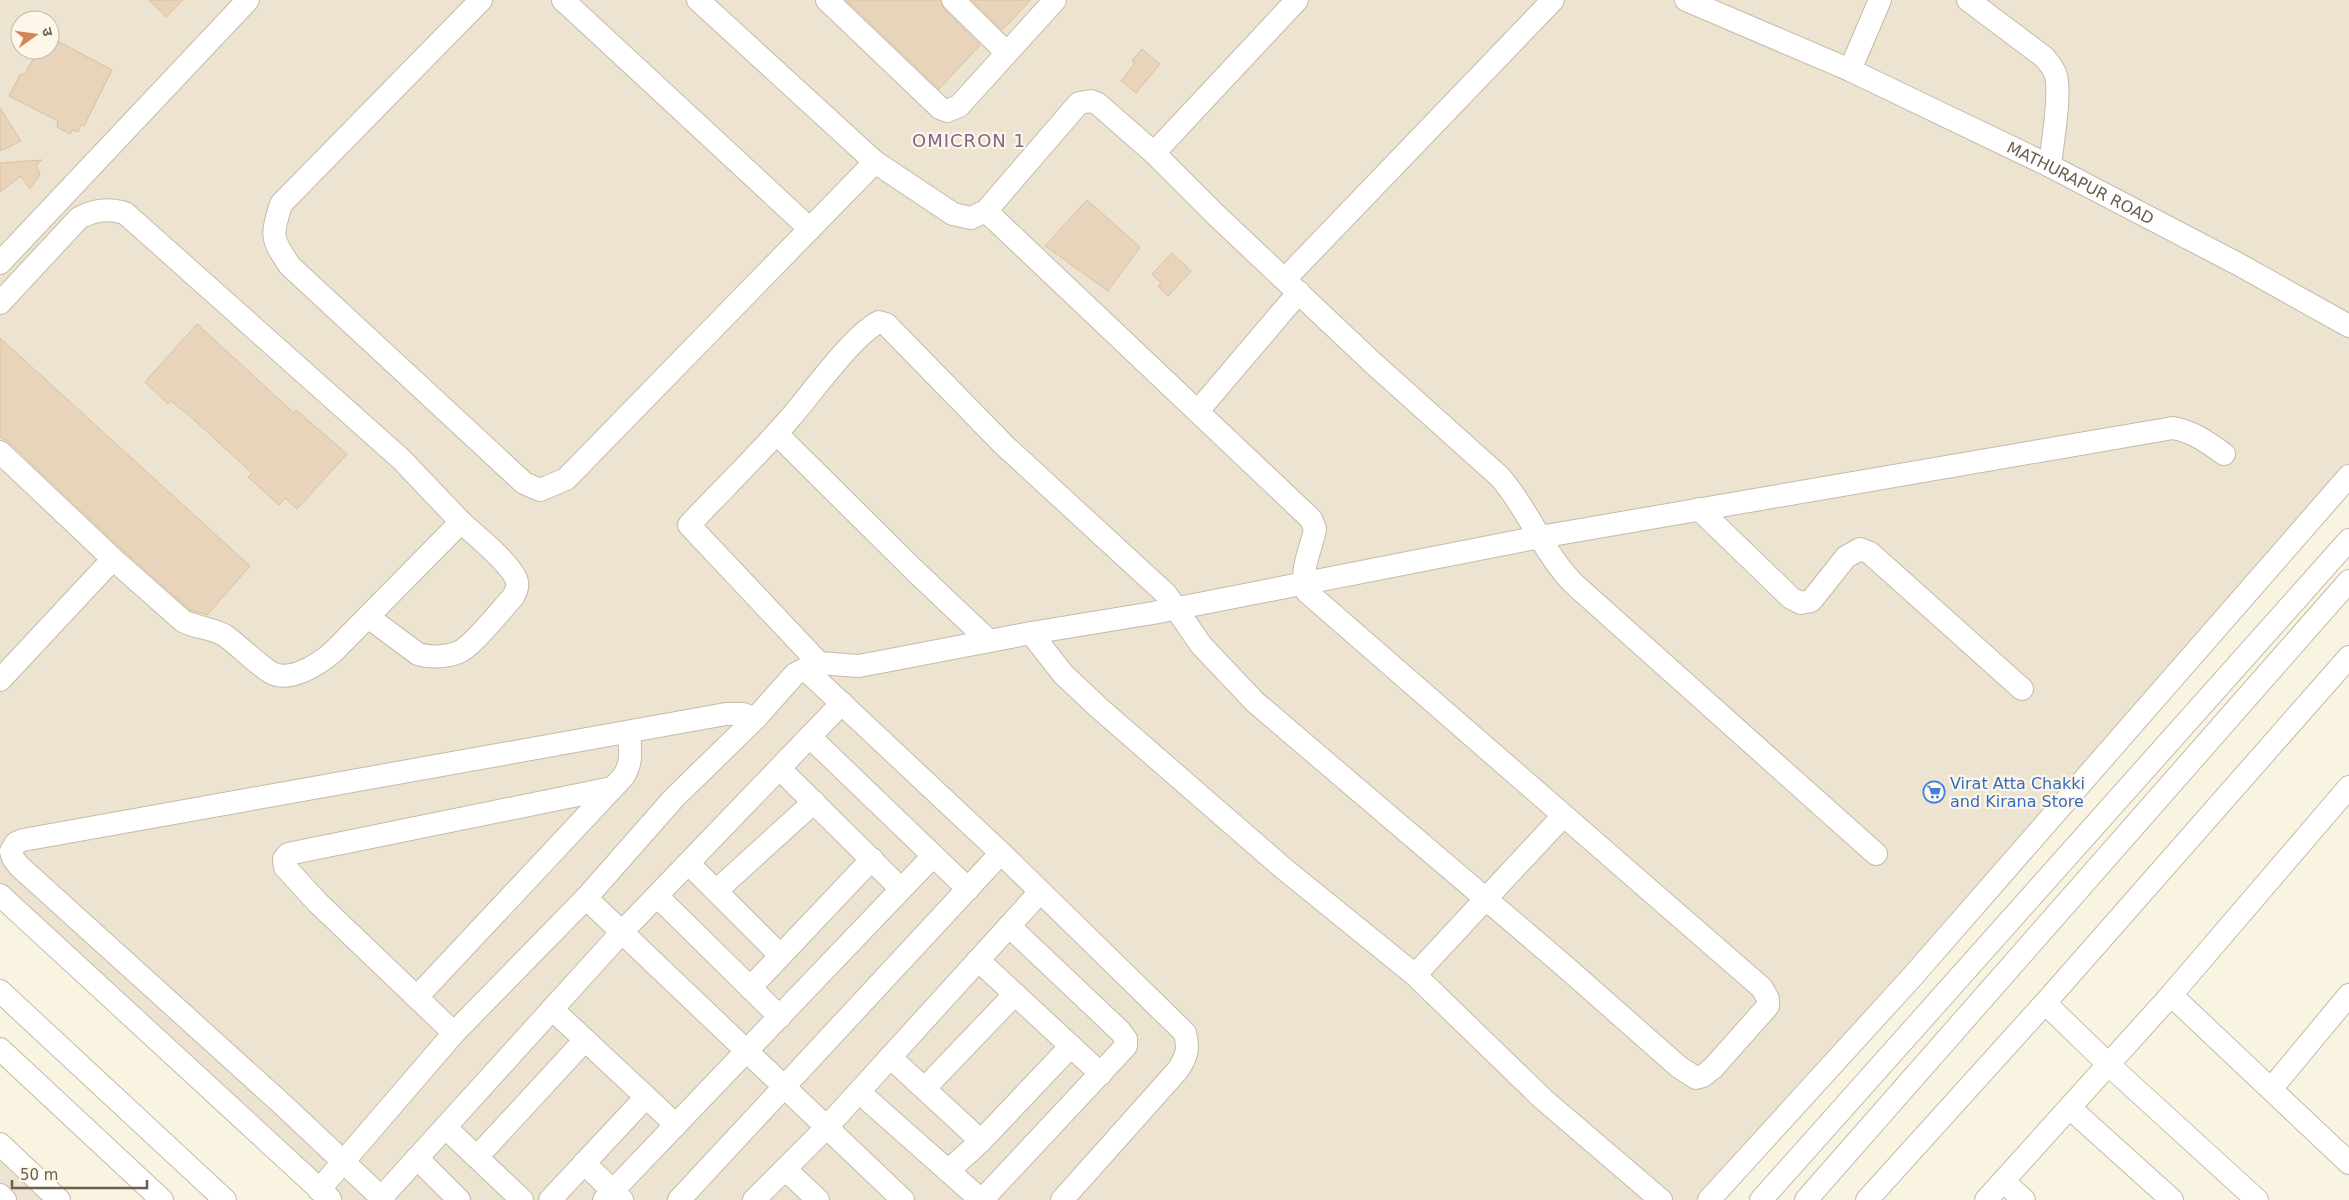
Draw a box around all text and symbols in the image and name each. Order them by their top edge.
north arrow [10,10,60,60]
text: उ [39,26,57,39]
district label: OMICRON 1 [912,130,1026,151]
street label: MATHURAPUR ROAD [2004,138,2157,229]
place label: Virat Atta Chakki and Kirana Store [1950,774,2085,811]
supermarket icon: Virat Atta Chakki and Kirana Store [1922,780,1946,804]
scale bar [12,1158,148,1190]
text: 50 m [20,1166,58,1184]

